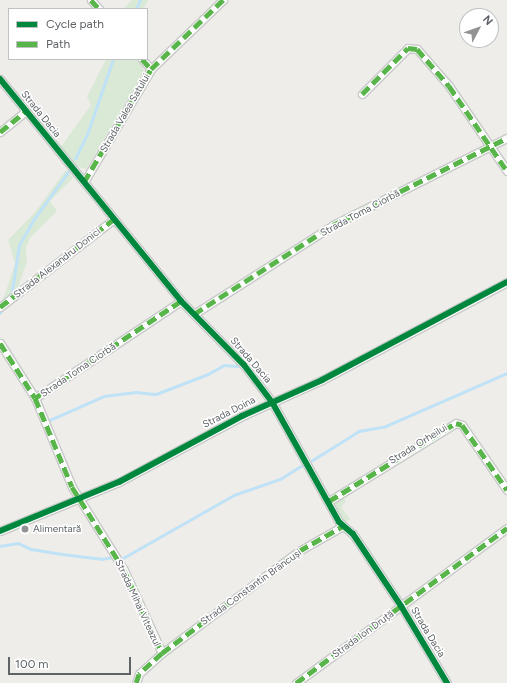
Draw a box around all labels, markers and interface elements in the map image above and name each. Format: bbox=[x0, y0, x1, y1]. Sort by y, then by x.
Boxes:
legend bbox=[8, 8, 148, 60]
north arrow bbox=[459, 8, 499, 48]
text: N bbox=[480, 13, 495, 28]
text: Cycle path bbox=[46, 17, 104, 31]
text: Path bbox=[46, 37, 70, 51]
street label: Strada Valea Satului bbox=[97, 71, 153, 155]
street label: Strada Dacia bbox=[19, 88, 63, 140]
street label: Strada Toma Ciorbă bbox=[318, 187, 402, 239]
street label: Strada Alexandru Donici bbox=[11, 225, 103, 301]
street label: Strada Dacia bbox=[228, 335, 274, 385]
street label: Strada Toma Ciorbă bbox=[38, 340, 118, 400]
street label: Strada Doina bbox=[201, 394, 257, 430]
street label: Strada Orheilui bbox=[387, 421, 449, 467]
place label: Alimentară bbox=[33, 523, 81, 535]
marker: Alimentară bbox=[20, 524, 30, 534]
street label: Strada Constantin Brâncuși bbox=[198, 546, 304, 628]
street label: Strada Mihai Viteazul bbox=[113, 558, 163, 648]
street label: Strada Dacia bbox=[408, 605, 448, 659]
street label: Strada Ion Druță bbox=[330, 608, 396, 660]
scale bar bbox=[10, 649, 133, 675]
text: 100 m bbox=[15, 657, 49, 671]

